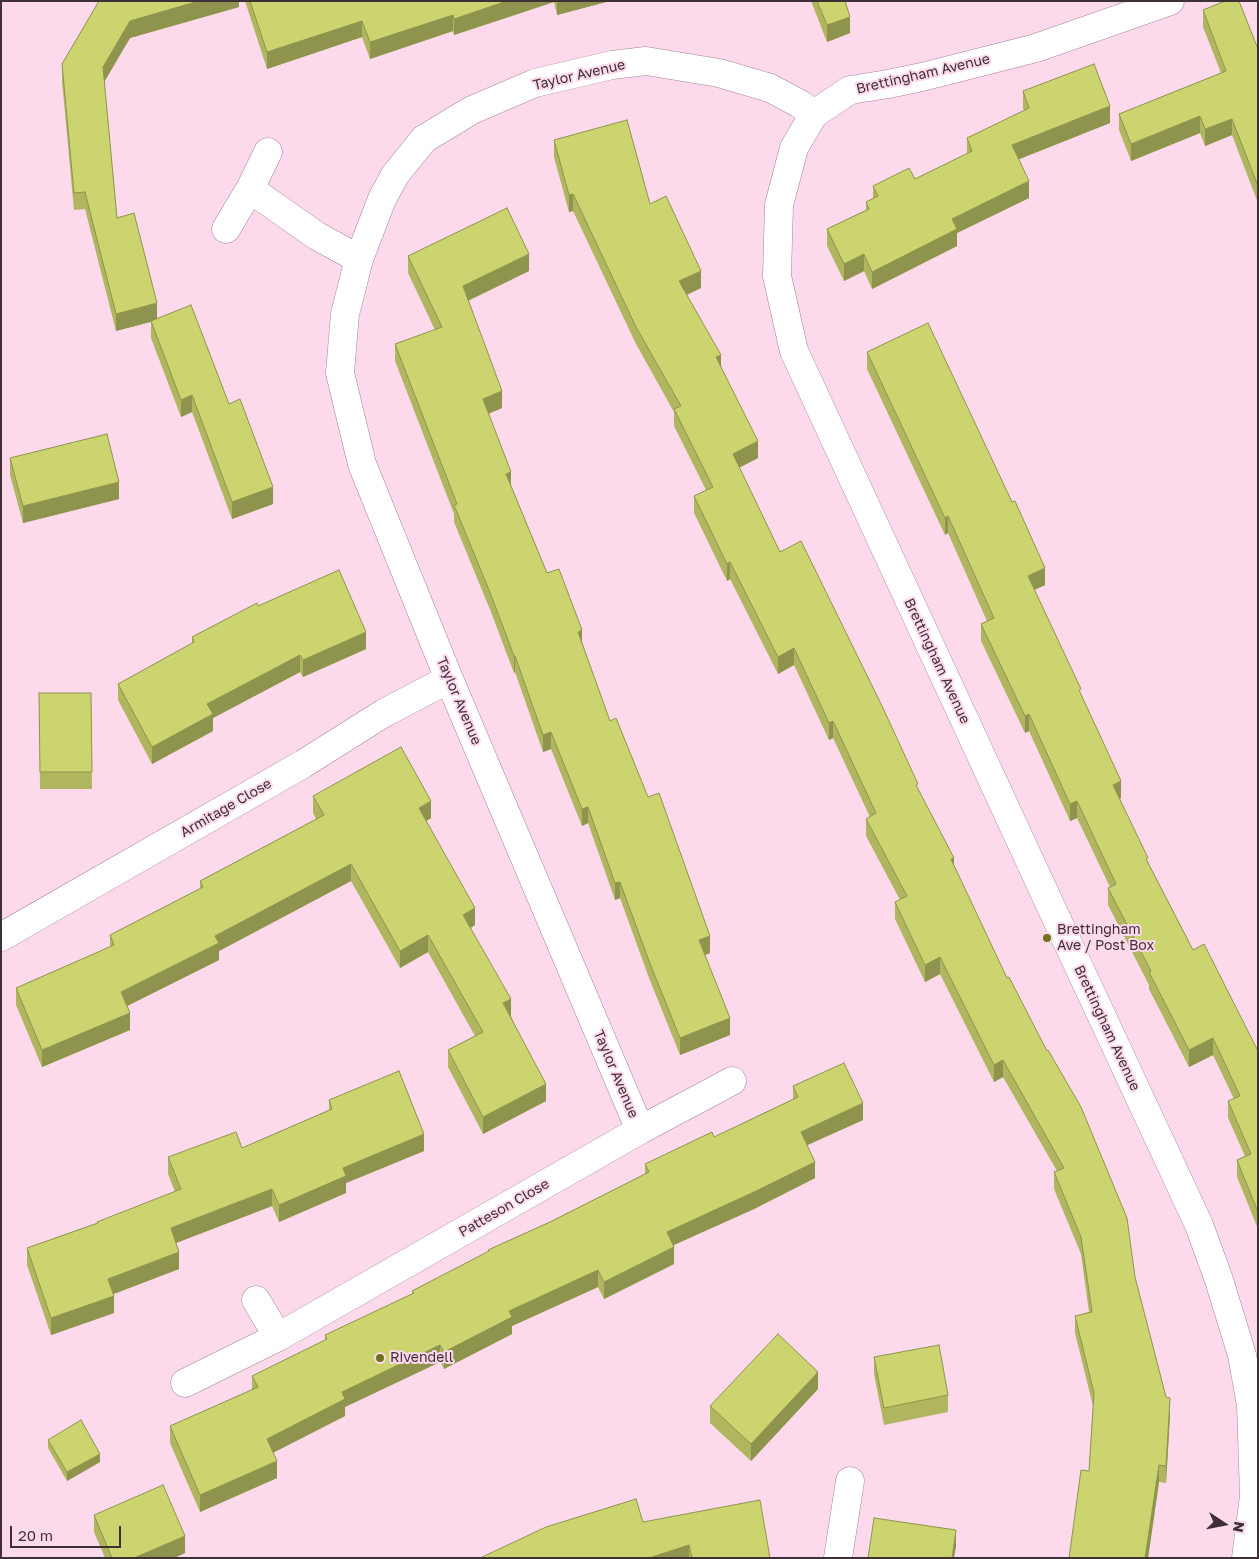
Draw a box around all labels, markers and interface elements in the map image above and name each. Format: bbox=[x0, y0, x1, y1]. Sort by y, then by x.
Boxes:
street label: Brettingham Avenue bbox=[855, 50, 991, 98]
street label: Taylor Avenue bbox=[531, 56, 627, 94]
street label: Brettingham Avenue bbox=[901, 596, 973, 726]
street label: Taylor Avenue bbox=[433, 654, 485, 748]
street label: Armitage Close bbox=[177, 775, 275, 841]
place label: Brettingham Ave / Post Box bbox=[1057, 922, 1154, 954]
marker: Brettingham Ave / Post Box bbox=[1041, 932, 1053, 944]
street label: Brettingham Avenue bbox=[1071, 963, 1143, 1093]
street label: Taylor Avenue bbox=[590, 1027, 642, 1121]
street label: Patteson Close bbox=[456, 1175, 552, 1241]
place label: Rivendell bbox=[390, 1350, 453, 1366]
marker: Rivendell bbox=[374, 1352, 386, 1364]
north arrow bbox=[1199, 1499, 1249, 1549]
scale bar bbox=[12, 1516, 124, 1548]
text: N bbox=[1230, 1520, 1249, 1534]
text: 20 m bbox=[18, 1526, 53, 1544]

